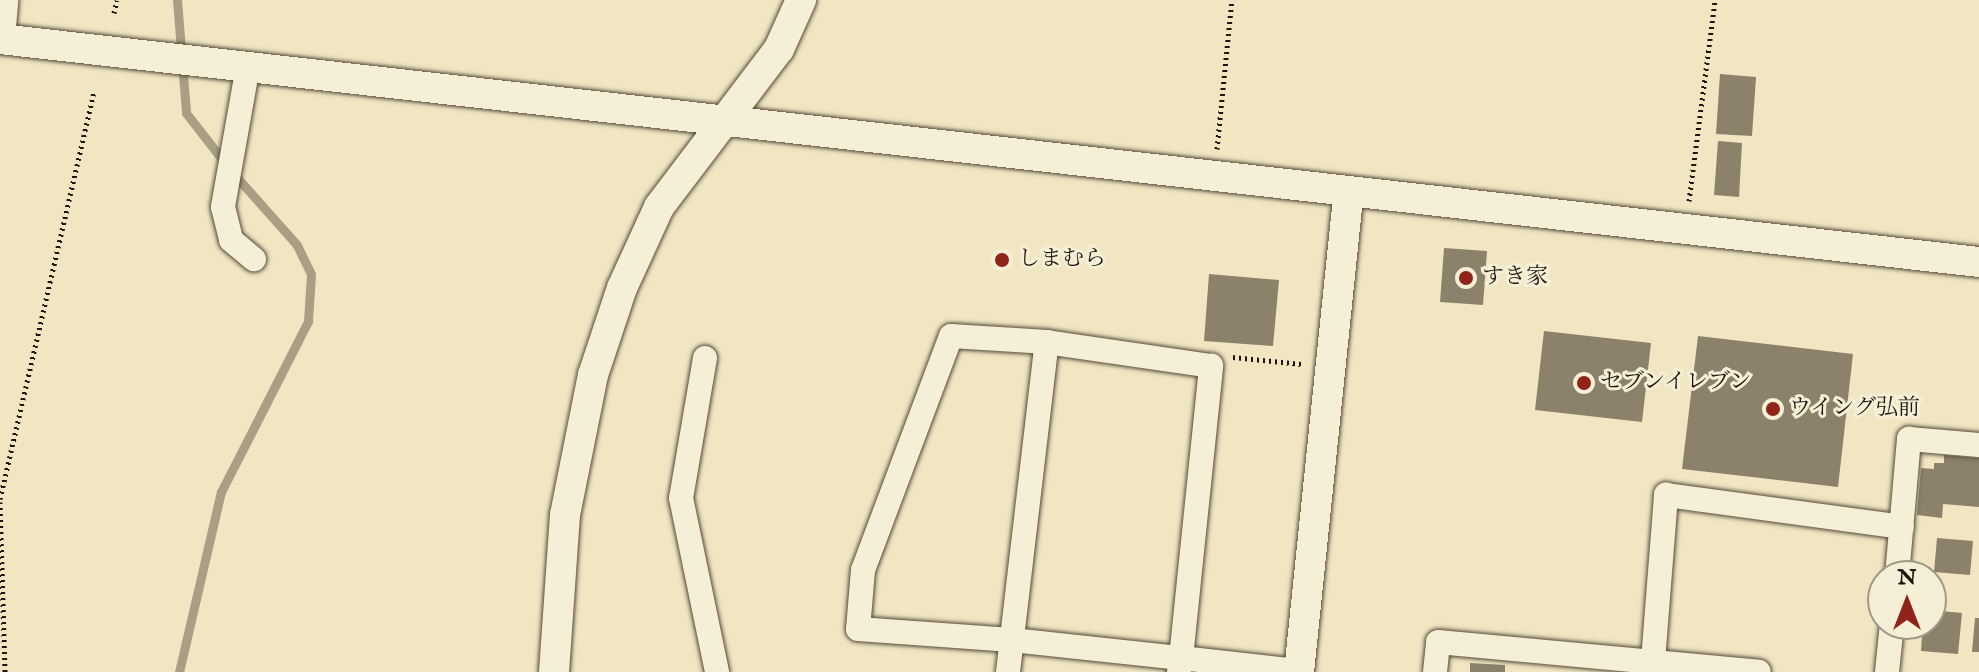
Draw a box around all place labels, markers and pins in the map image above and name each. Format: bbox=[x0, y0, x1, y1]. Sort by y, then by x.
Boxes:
place label: しまむら bbox=[1018, 247, 1106, 273]
marker: しまむら bbox=[993, 251, 1011, 269]
place label: すき家 bbox=[1482, 265, 1548, 291]
marker: すき家 bbox=[1457, 269, 1475, 287]
place label: セブンイレブン bbox=[1600, 370, 1754, 396]
marker: セブンイレブン bbox=[1575, 374, 1593, 392]
place label: ウイング弘前 bbox=[1789, 396, 1921, 422]
marker: ウイング弘前 bbox=[1764, 400, 1782, 418]

